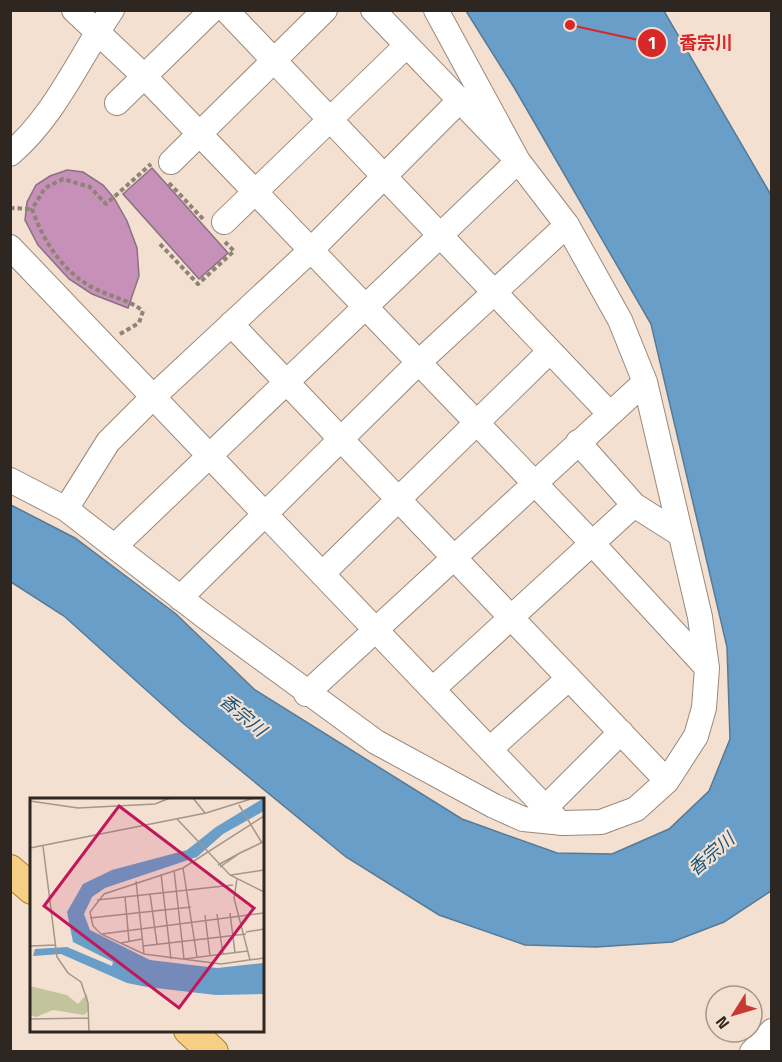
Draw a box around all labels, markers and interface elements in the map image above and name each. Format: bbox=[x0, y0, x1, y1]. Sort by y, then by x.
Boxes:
callout: 香宗川 bbox=[637, 25, 745, 61]
text: 1 bbox=[647, 29, 657, 56]
text: 香宗川 bbox=[679, 29, 733, 56]
water label: 香宗川 bbox=[214, 687, 274, 744]
inset map bbox=[30, 798, 264, 1032]
water label: 香宗川 bbox=[682, 825, 742, 882]
north arrow bbox=[704, 984, 764, 1044]
text: N bbox=[709, 1011, 735, 1035]

